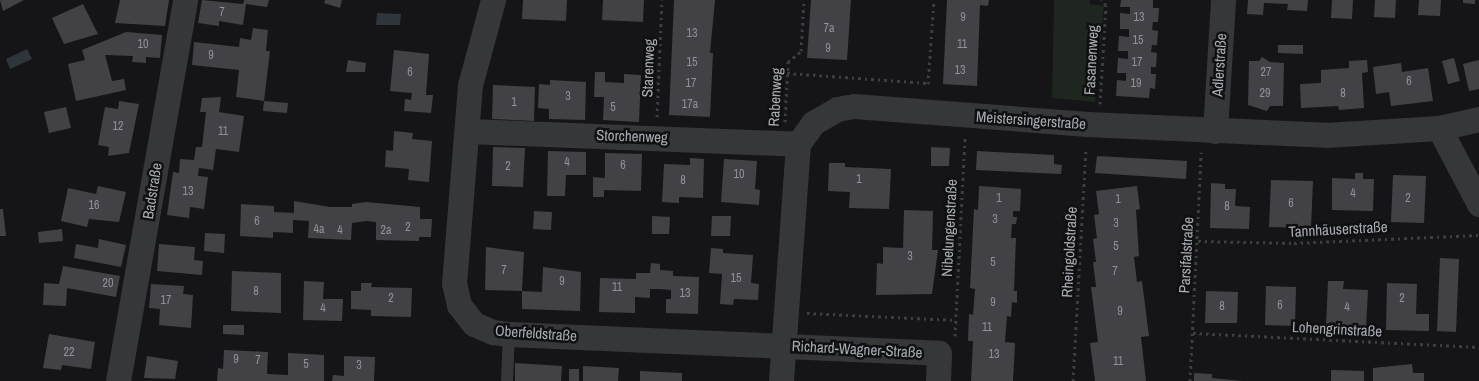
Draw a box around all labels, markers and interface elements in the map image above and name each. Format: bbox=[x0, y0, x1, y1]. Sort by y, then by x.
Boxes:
house number: 7 bbox=[219, 6, 225, 20]
house number: 9 bbox=[960, 11, 966, 25]
house number: 13 bbox=[1134, 11, 1144, 25]
house number: 7a bbox=[824, 22, 834, 36]
street label: Fasanenweg bbox=[1080, 25, 1102, 95]
house number: 13 bbox=[687, 27, 697, 41]
street label: Adlerstraße bbox=[1208, 33, 1230, 97]
house number: 15 bbox=[1133, 34, 1143, 48]
house number: 10 bbox=[138, 38, 148, 52]
street label: Starenweg bbox=[638, 38, 658, 98]
house number: 11 bbox=[957, 38, 967, 52]
house number: 9 bbox=[825, 42, 831, 56]
house number: 9 bbox=[208, 49, 214, 63]
house number: 15 bbox=[687, 56, 697, 70]
house number: 17 bbox=[1132, 56, 1142, 70]
house number: 13 bbox=[955, 64, 965, 78]
house number: 6 bbox=[407, 66, 413, 80]
house number: 27 bbox=[1261, 66, 1271, 80]
street label: Rabenweg bbox=[764, 67, 786, 127]
house number: 6 bbox=[1406, 75, 1412, 89]
house number: 17 bbox=[686, 77, 696, 91]
house number: 19 bbox=[1131, 77, 1141, 91]
house number: 29 bbox=[1260, 87, 1270, 101]
house number: 8 bbox=[1340, 87, 1346, 101]
house number: 3 bbox=[565, 90, 571, 104]
house number: 1 bbox=[511, 96, 517, 110]
house number: 17a bbox=[682, 98, 698, 112]
house number: 5 bbox=[610, 101, 616, 115]
street label: Meistersingerstraße bbox=[975, 107, 1087, 133]
house number: 12 bbox=[113, 120, 123, 134]
house number: 11 bbox=[218, 125, 228, 139]
street label: Storchenweg bbox=[596, 126, 668, 146]
house number: 4 bbox=[564, 156, 570, 170]
house number: 6 bbox=[620, 159, 626, 173]
house number: 2 bbox=[505, 160, 511, 174]
street label: Badstraße bbox=[139, 162, 165, 220]
house number: 10 bbox=[734, 168, 744, 182]
house number: 1 bbox=[856, 173, 862, 187]
house number: 8 bbox=[680, 174, 686, 188]
street label: Nibelungenstraße bbox=[937, 179, 961, 277]
house number: 13 bbox=[183, 185, 193, 199]
house number: 4 bbox=[1350, 187, 1356, 201]
house number: 1 bbox=[996, 192, 1002, 206]
house number: 2 bbox=[1405, 192, 1411, 206]
house number: 1 bbox=[1115, 193, 1121, 207]
house number: 6 bbox=[1288, 197, 1294, 211]
house number: 16 bbox=[89, 199, 99, 213]
house number: 8 bbox=[1224, 200, 1230, 214]
street label: Rheingoldstraße bbox=[1058, 206, 1080, 298]
house number: 3 bbox=[992, 213, 998, 227]
house number: 6 bbox=[254, 215, 260, 229]
street label: Parsifalstraße bbox=[1175, 216, 1197, 294]
house number: 3 bbox=[1113, 217, 1119, 231]
street label: Tannhäuserstraße bbox=[1288, 217, 1388, 241]
house number: 2 bbox=[405, 221, 411, 235]
house number: 4a bbox=[314, 223, 324, 237]
house number: 4 bbox=[337, 224, 343, 238]
house number: 2a bbox=[381, 224, 391, 238]
house number: 5 bbox=[1113, 240, 1119, 254]
house number: 3 bbox=[907, 250, 913, 264]
house number: 5 bbox=[990, 256, 996, 270]
house number: 7 bbox=[501, 264, 507, 278]
house number: 7 bbox=[1112, 265, 1118, 279]
house number: 15 bbox=[731, 272, 741, 286]
house number: 9 bbox=[559, 275, 565, 289]
house number: 20 bbox=[103, 277, 113, 291]
house number: 11 bbox=[612, 281, 622, 295]
house number: 8 bbox=[253, 285, 259, 299]
house number: 13 bbox=[680, 287, 690, 301]
house number: 2 bbox=[388, 292, 394, 306]
house number: 2 bbox=[1399, 292, 1405, 306]
house number: 17 bbox=[161, 294, 171, 308]
house number: 9 bbox=[990, 296, 996, 310]
house number: 6 bbox=[1277, 299, 1283, 313]
house number: 8 bbox=[1219, 300, 1225, 314]
house number: 4 bbox=[1344, 301, 1350, 315]
house number: 4 bbox=[320, 302, 326, 316]
house number: 9 bbox=[1117, 305, 1123, 319]
street label: Lohengrinstraße bbox=[1291, 318, 1383, 340]
street label: Oberfeldstraße bbox=[494, 321, 578, 345]
house number: 11 bbox=[982, 321, 992, 335]
street label: Richard-Wagner-Straße bbox=[791, 337, 923, 361]
house number: 22 bbox=[64, 346, 74, 360]
house number: 13 bbox=[989, 348, 999, 362]
house number: 9 bbox=[233, 353, 239, 367]
house number: 7 bbox=[255, 354, 261, 368]
house number: 11 bbox=[1113, 355, 1123, 369]
house number: 5 bbox=[303, 358, 309, 372]
house number: 3 bbox=[356, 359, 362, 373]

